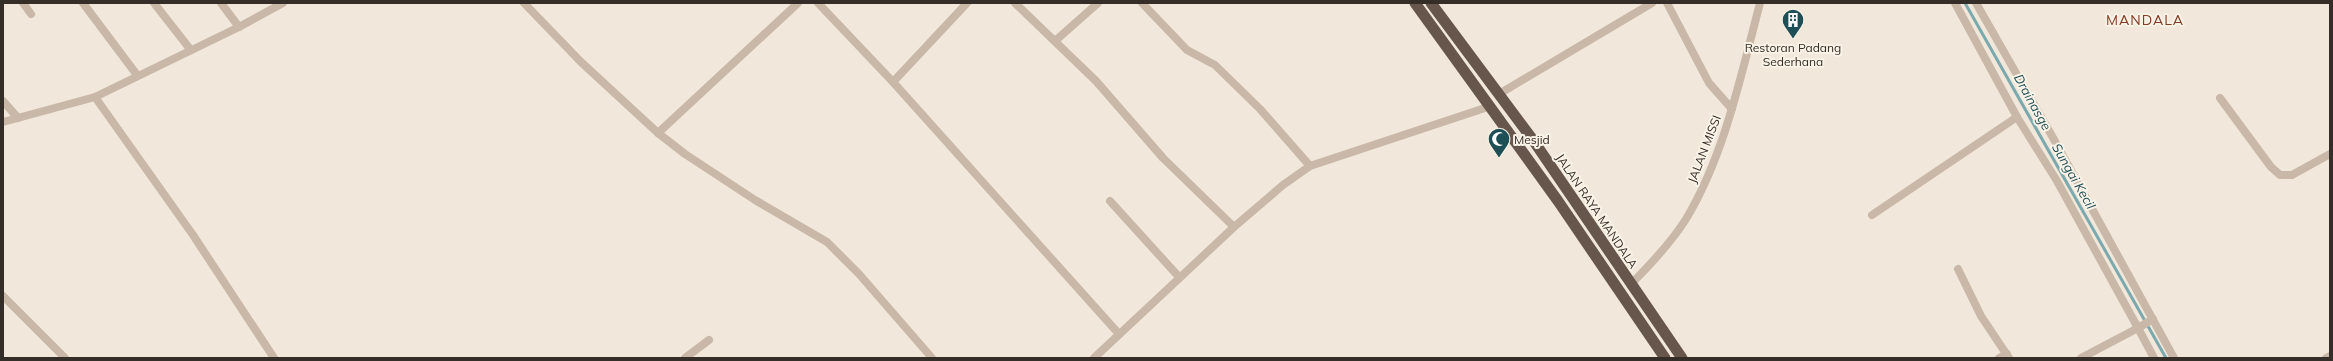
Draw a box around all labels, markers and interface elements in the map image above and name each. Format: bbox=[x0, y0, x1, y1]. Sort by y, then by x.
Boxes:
building icon: Restoran Padang Sederhana bbox=[1780, 7, 1806, 40]
district label: MANDALA bbox=[2106, 11, 2184, 29]
place label: Restoran Padang Sederhana bbox=[1745, 40, 1841, 69]
water label: Drainasge bbox=[2011, 71, 2055, 133]
street label: JALAN MISSI bbox=[1684, 113, 1724, 185]
mosque icon: Mesjid bbox=[1486, 126, 1512, 159]
place label: Mesjid bbox=[1514, 132, 1550, 147]
water label: Sungai Kecil bbox=[2049, 140, 2100, 212]
street label: JALAN RAYA MANDALA bbox=[1553, 151, 1641, 271]

